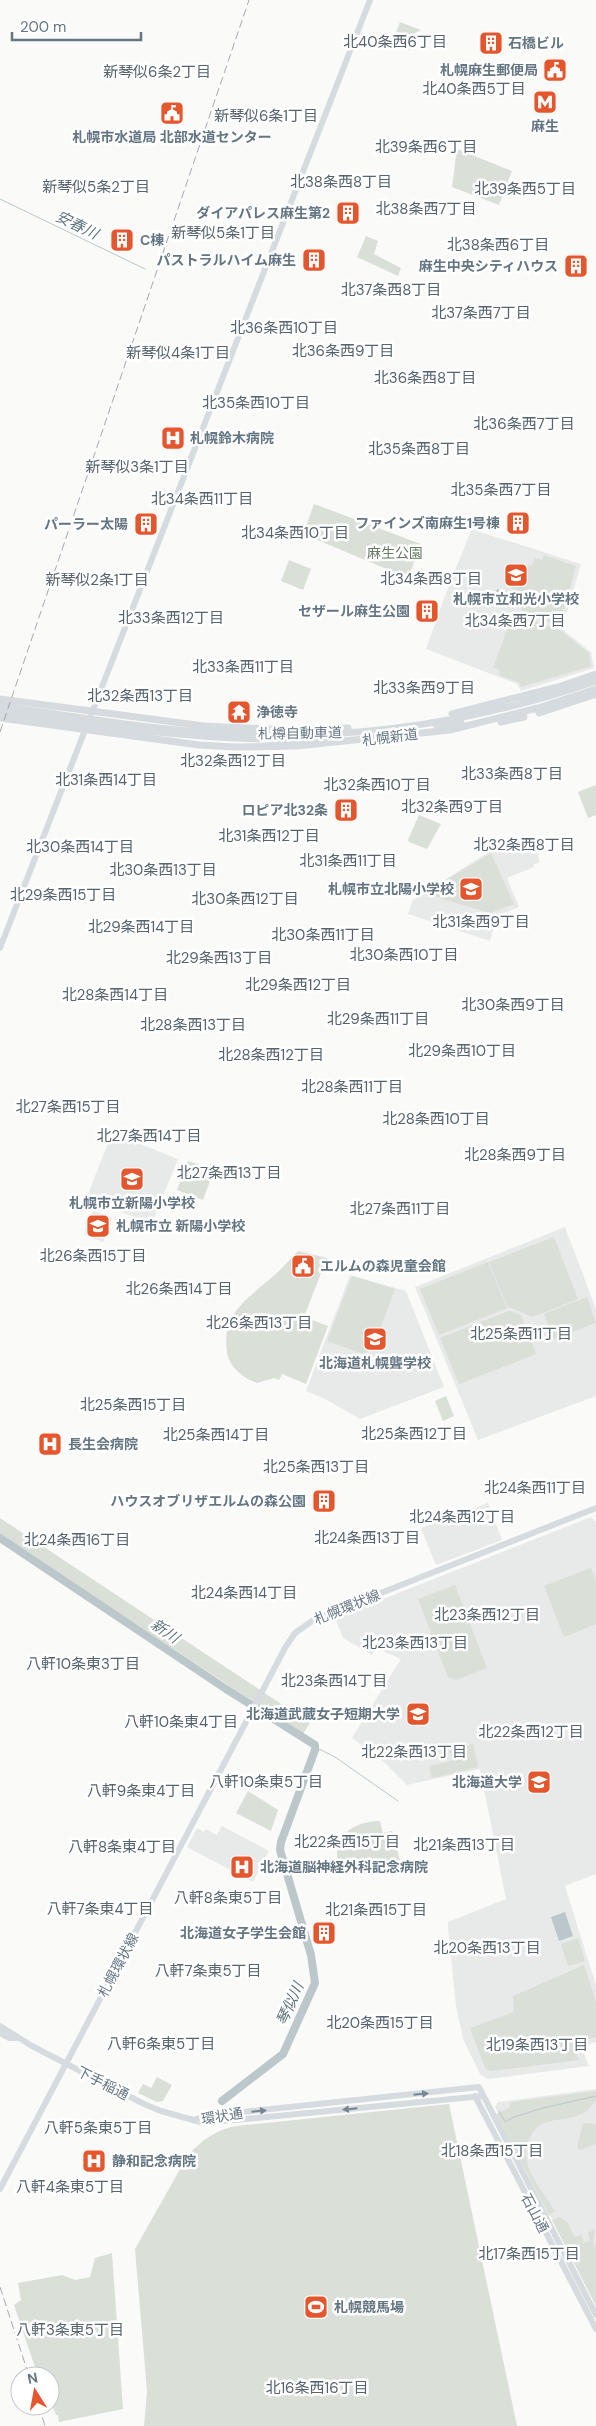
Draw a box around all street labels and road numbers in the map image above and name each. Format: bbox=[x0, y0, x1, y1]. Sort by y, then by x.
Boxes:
street label: 札樽自動車道 bbox=[258, 723, 342, 743]
street label: 札幌新道 bbox=[361, 725, 419, 749]
street label: 札幌環状線 bbox=[311, 1586, 383, 1628]
street label: 札幌環状線 bbox=[94, 1930, 142, 2000]
street label: 下手稲通 bbox=[74, 2062, 132, 2104]
street label: 環状通 bbox=[200, 2104, 244, 2128]
street label: 石山通 bbox=[517, 2190, 553, 2236]

